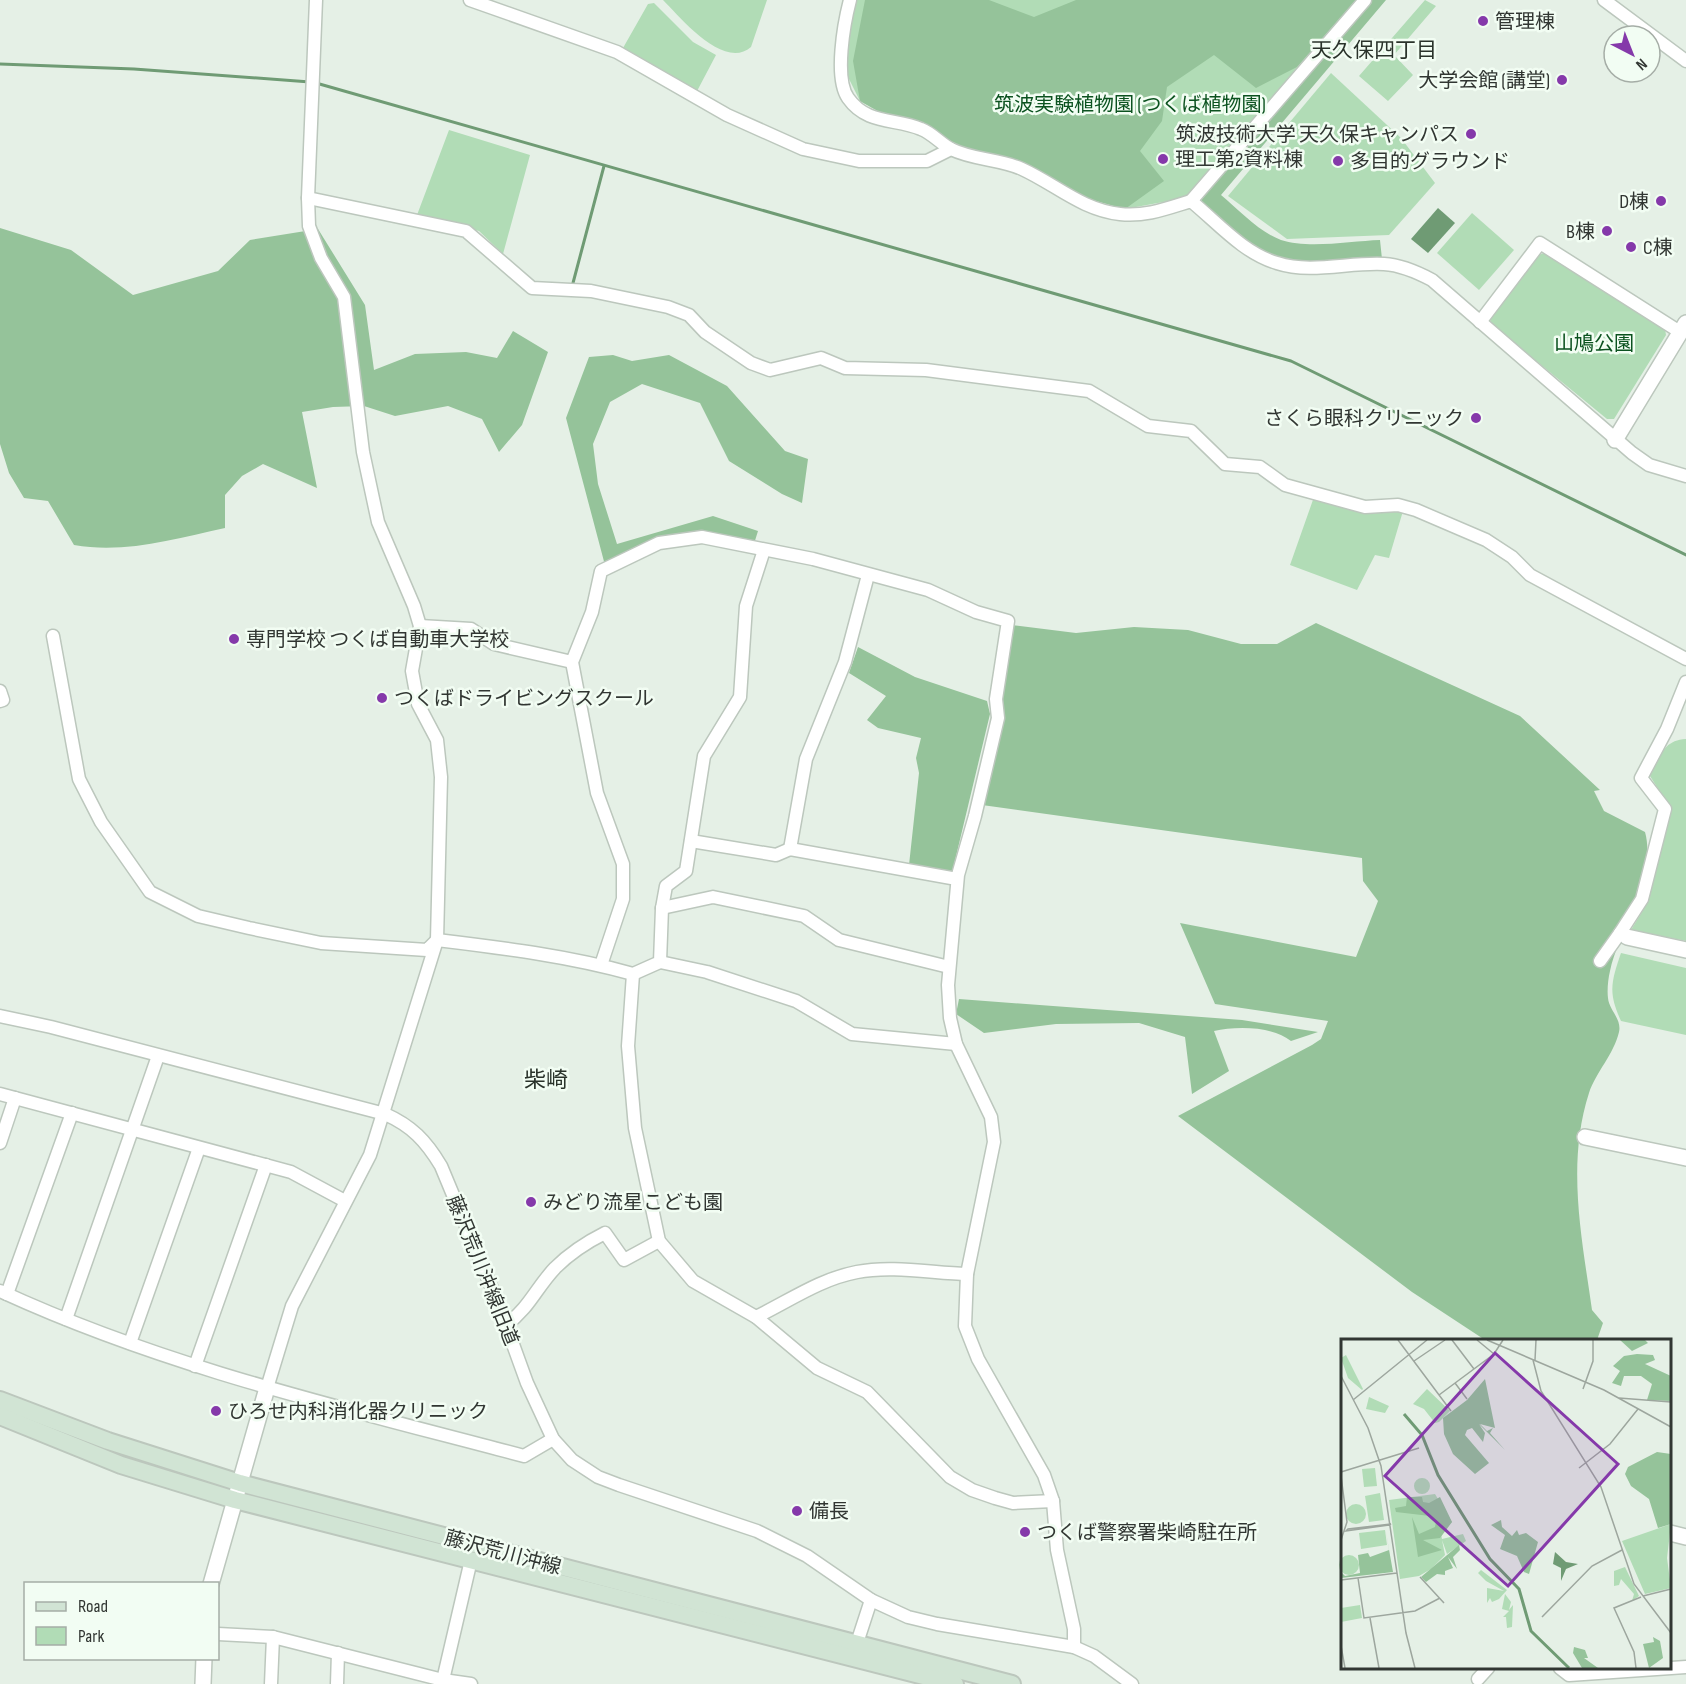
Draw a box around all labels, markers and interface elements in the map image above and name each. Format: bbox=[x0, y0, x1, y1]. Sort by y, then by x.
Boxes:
place label: 管理棟 bbox=[1495, 10, 1555, 34]
marker: 管理棟 bbox=[1476, 14, 1490, 28]
north arrow bbox=[1602, 24, 1662, 84]
district label: 天久保四丁目 bbox=[1311, 38, 1437, 63]
text: N bbox=[1632, 54, 1651, 74]
place label: 大学会館 (講堂) bbox=[1418, 69, 1550, 93]
marker: 大学会館 (講堂) bbox=[1555, 73, 1569, 87]
park label: 筑波実験植物園 (つくば植物園) bbox=[994, 93, 1266, 117]
place label: 筑波技術大学 天久保キャンパス bbox=[1176, 123, 1459, 147]
marker: 筑波技術大学 天久保キャンパス bbox=[1464, 127, 1478, 141]
place label: 理工第2資料棟 bbox=[1175, 148, 1303, 172]
place label: 多目的グラウンド bbox=[1350, 150, 1510, 174]
marker: 理工第2資料棟 bbox=[1156, 152, 1170, 166]
marker: 多目的グラウンド bbox=[1331, 154, 1345, 168]
place label: D棟 bbox=[1619, 190, 1649, 214]
marker: D棟 bbox=[1654, 194, 1668, 208]
place label: B棟 bbox=[1566, 220, 1595, 244]
marker: B棟 bbox=[1600, 224, 1614, 238]
place label: C棟 bbox=[1643, 236, 1673, 260]
marker: C棟 bbox=[1624, 240, 1638, 254]
park label: 山鳩公園 bbox=[1554, 332, 1634, 356]
place label: さくら眼科クリニック bbox=[1264, 407, 1464, 431]
marker: さくら眼科クリニック bbox=[1469, 411, 1483, 425]
place label: 専門学校 つくば自動車大学校 bbox=[246, 628, 509, 652]
marker: 専門学校 つくば自動車大学校 bbox=[227, 632, 241, 646]
place label: つくばドライビングスクール bbox=[394, 687, 654, 711]
marker: つくばドライビングスクール bbox=[375, 691, 389, 705]
district label: 柴崎 bbox=[524, 1067, 568, 1094]
place label: みどり流星こども園 bbox=[543, 1191, 723, 1215]
street label: 藤沢荒川沖線旧道 bbox=[441, 1192, 523, 1349]
marker: みどり流星こども園 bbox=[524, 1195, 538, 1209]
inset map bbox=[1341, 1339, 1671, 1669]
place label: ひろせ内科消化器クリニック bbox=[228, 1400, 488, 1424]
marker: ひろせ内科消化器クリニック bbox=[209, 1404, 223, 1418]
place label: 備長 bbox=[809, 1500, 849, 1524]
marker: 備長 bbox=[790, 1504, 804, 1518]
place label: つくば警察署柴崎駐在所 bbox=[1037, 1521, 1257, 1545]
marker: つくば警察署柴崎駐在所 bbox=[1018, 1525, 1032, 1539]
street label: 藤沢荒川沖線 bbox=[442, 1526, 564, 1580]
legend bbox=[24, 1582, 219, 1660]
text: Road bbox=[78, 1596, 108, 1617]
text: Park bbox=[78, 1626, 104, 1647]

